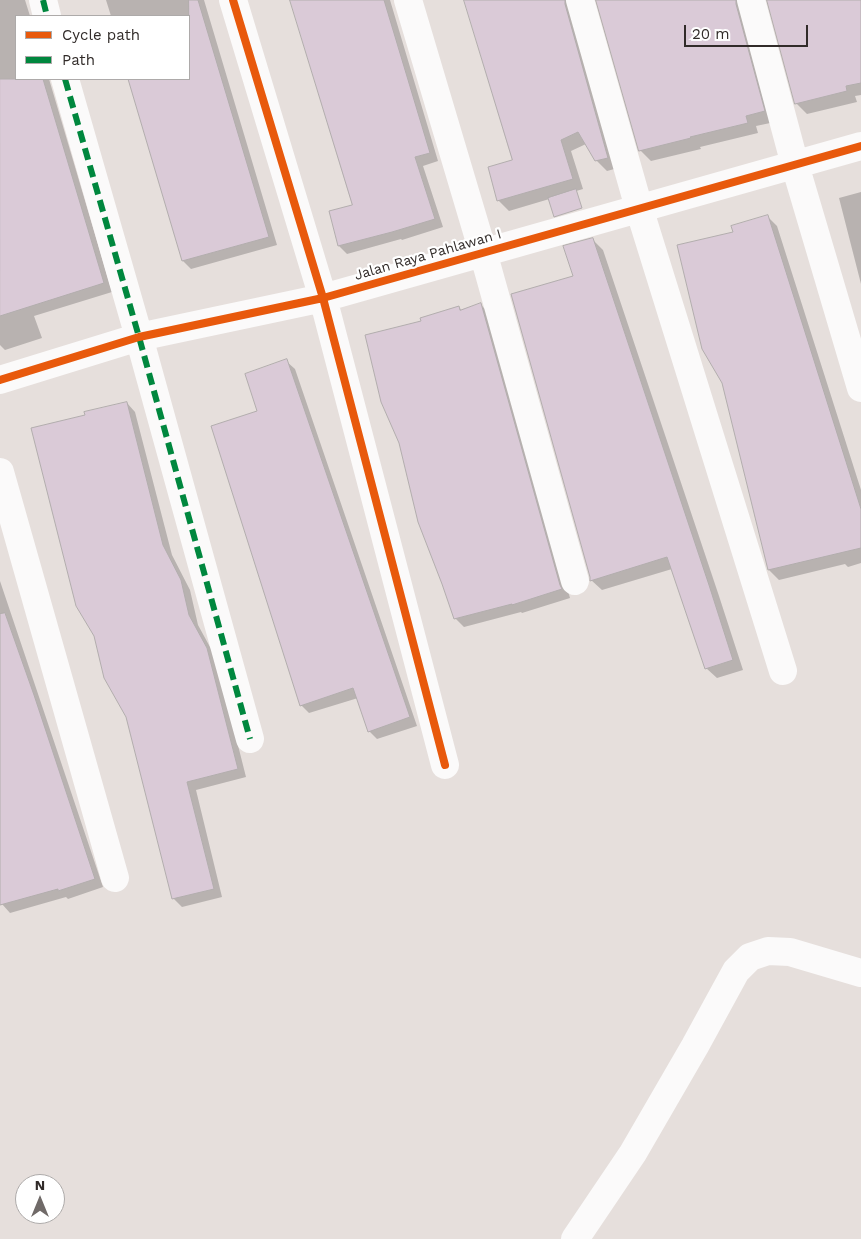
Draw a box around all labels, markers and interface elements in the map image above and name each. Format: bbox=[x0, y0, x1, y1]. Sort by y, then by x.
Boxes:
legend bbox=[15, 15, 190, 80]
scale bar bbox=[686, 15, 810, 47]
text: 20 m bbox=[692, 25, 730, 43]
text: Cycle path bbox=[62, 26, 140, 44]
text: Path bbox=[62, 51, 95, 69]
street label: Jalan Raya Pahlawan I bbox=[353, 226, 503, 284]
north arrow bbox=[15, 1174, 65, 1224]
text: N bbox=[35, 1177, 45, 1193]

